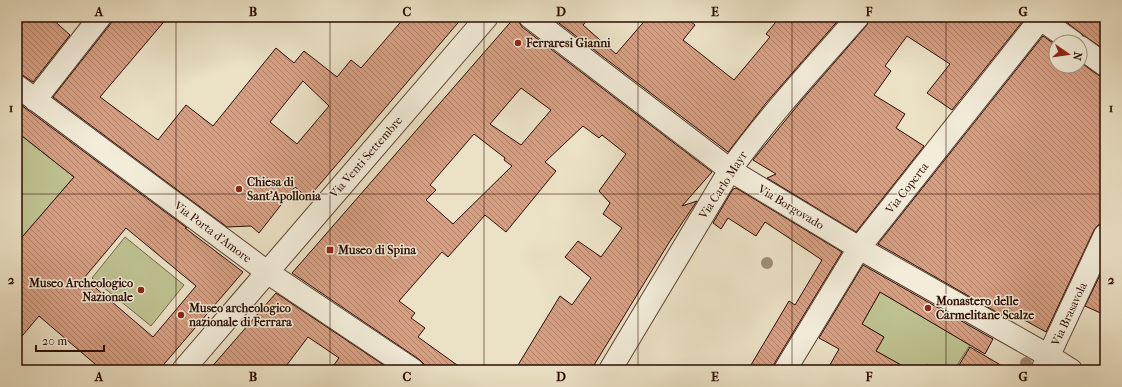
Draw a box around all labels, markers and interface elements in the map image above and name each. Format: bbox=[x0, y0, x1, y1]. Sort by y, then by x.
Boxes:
text: A bbox=[94, 4, 104, 19]
text: B bbox=[249, 4, 258, 19]
text: C bbox=[403, 4, 412, 19]
text: D bbox=[556, 4, 566, 19]
text: E bbox=[711, 4, 719, 19]
text: F bbox=[865, 4, 873, 19]
text: G bbox=[1018, 4, 1028, 19]
north arrow bbox=[1048, 34, 1088, 74]
place label: Ferraresi Gianni bbox=[525, 36, 611, 50]
marker: Ferraresi Gianni bbox=[513, 38, 523, 48]
text: N bbox=[1070, 51, 1085, 62]
text: 1 bbox=[9, 100, 14, 115]
text: 1 bbox=[1109, 100, 1114, 115]
street label: Via Venti Settembre bbox=[326, 113, 405, 201]
street label: Via Carlo Mayr bbox=[695, 148, 751, 222]
street label: Via Coperta bbox=[882, 159, 932, 217]
place label: Chiesa di Sant'Apollonia bbox=[247, 175, 321, 204]
street label: Via Borgovado bbox=[755, 181, 827, 232]
marker: Chiesa di Sant'Apollonia bbox=[234, 184, 244, 194]
street label: Via Porta d'Amore bbox=[171, 198, 254, 266]
place label: Museo di Spina bbox=[337, 243, 416, 258]
marker: Museo di Spina bbox=[325, 245, 335, 255]
text: 2 bbox=[8, 272, 15, 287]
text: 2 bbox=[1108, 272, 1115, 287]
place label: Museo Archeologico Nazionale bbox=[28, 276, 133, 304]
street label: Via Brasavola bbox=[1048, 280, 1090, 349]
marker: Museo Archeologico Nazionale bbox=[136, 285, 146, 295]
place label: Monastero delle Carmelitane Scalze bbox=[935, 294, 1034, 322]
place label: Museo archeologico nazionale di Ferrara bbox=[188, 301, 292, 329]
marker: Monastero delle Carmelitane Scalze bbox=[923, 303, 933, 313]
marker: Museo archeologico nazionale di Ferrara bbox=[176, 310, 186, 320]
scale bar bbox=[36, 327, 104, 353]
text: 20 m bbox=[42, 334, 67, 348]
text: A bbox=[94, 369, 104, 384]
text: B bbox=[249, 369, 258, 384]
text: C bbox=[403, 369, 412, 384]
text: D bbox=[556, 369, 566, 384]
text: E bbox=[711, 369, 719, 384]
text: F bbox=[865, 369, 873, 384]
text: G bbox=[1018, 369, 1028, 384]

